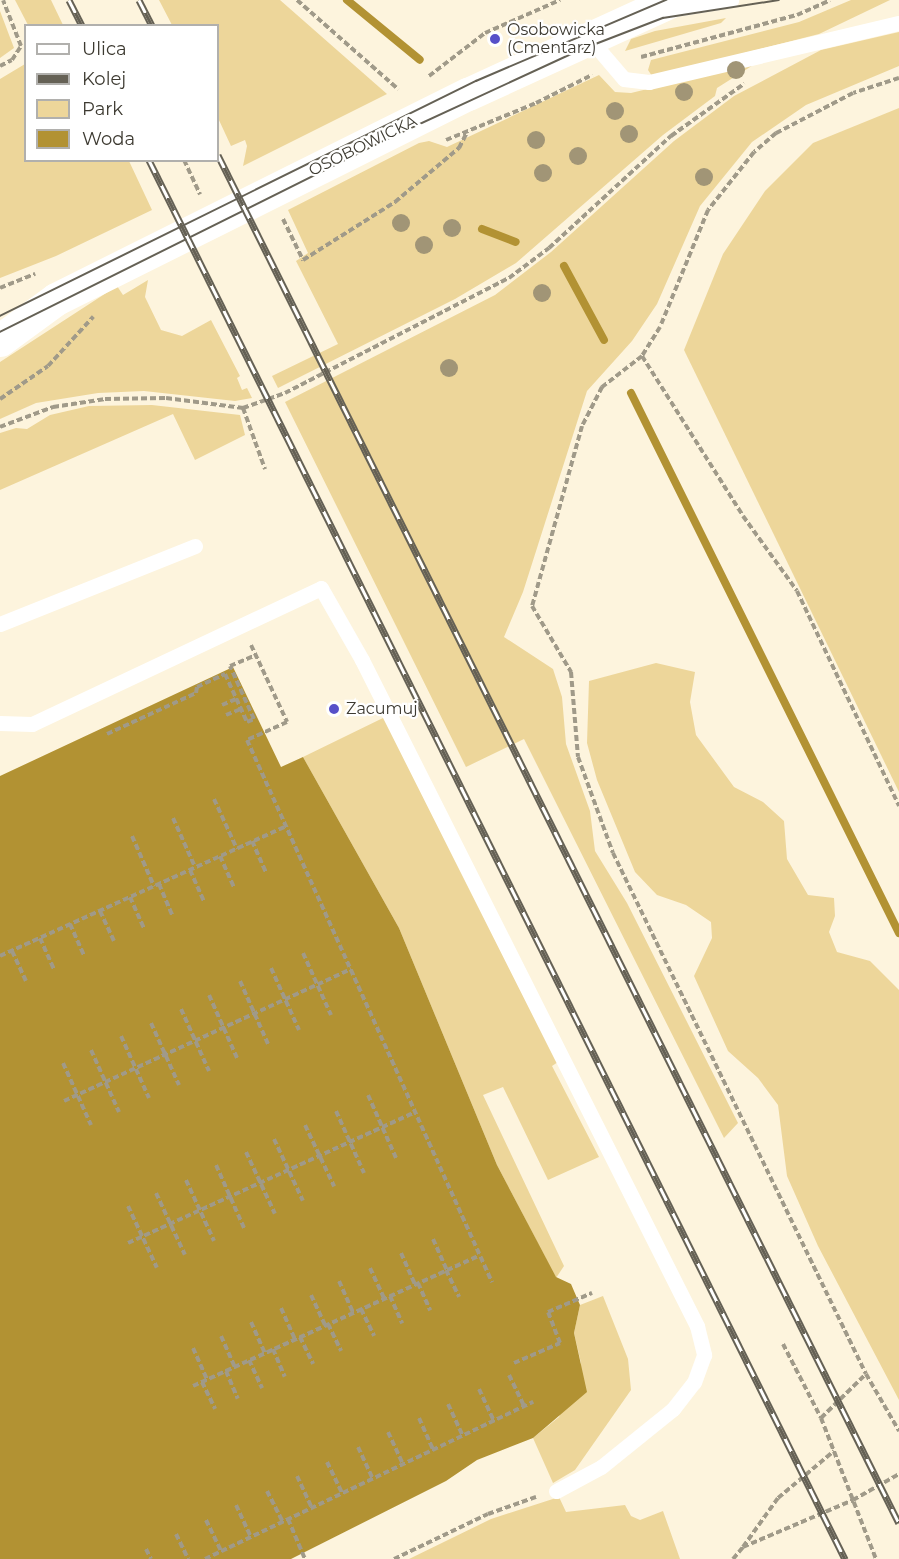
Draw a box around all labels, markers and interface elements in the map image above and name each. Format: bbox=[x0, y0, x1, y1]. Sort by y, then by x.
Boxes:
place label: Osobowicka (Cmentarz) bbox=[507, 20, 605, 58]
legend bbox=[24, 24, 219, 162]
marker: Osobowicka (Cmentarz) bbox=[488, 32, 502, 46]
text: Ulica bbox=[82, 38, 127, 60]
text: Kolej bbox=[82, 68, 126, 90]
text: Park bbox=[82, 98, 123, 120]
street label: OSOBOWICKA bbox=[306, 112, 420, 180]
text: Woda bbox=[82, 128, 135, 150]
place label: Zacumuj bbox=[346, 699, 418, 719]
marker: Zacumuj bbox=[327, 702, 341, 716]

